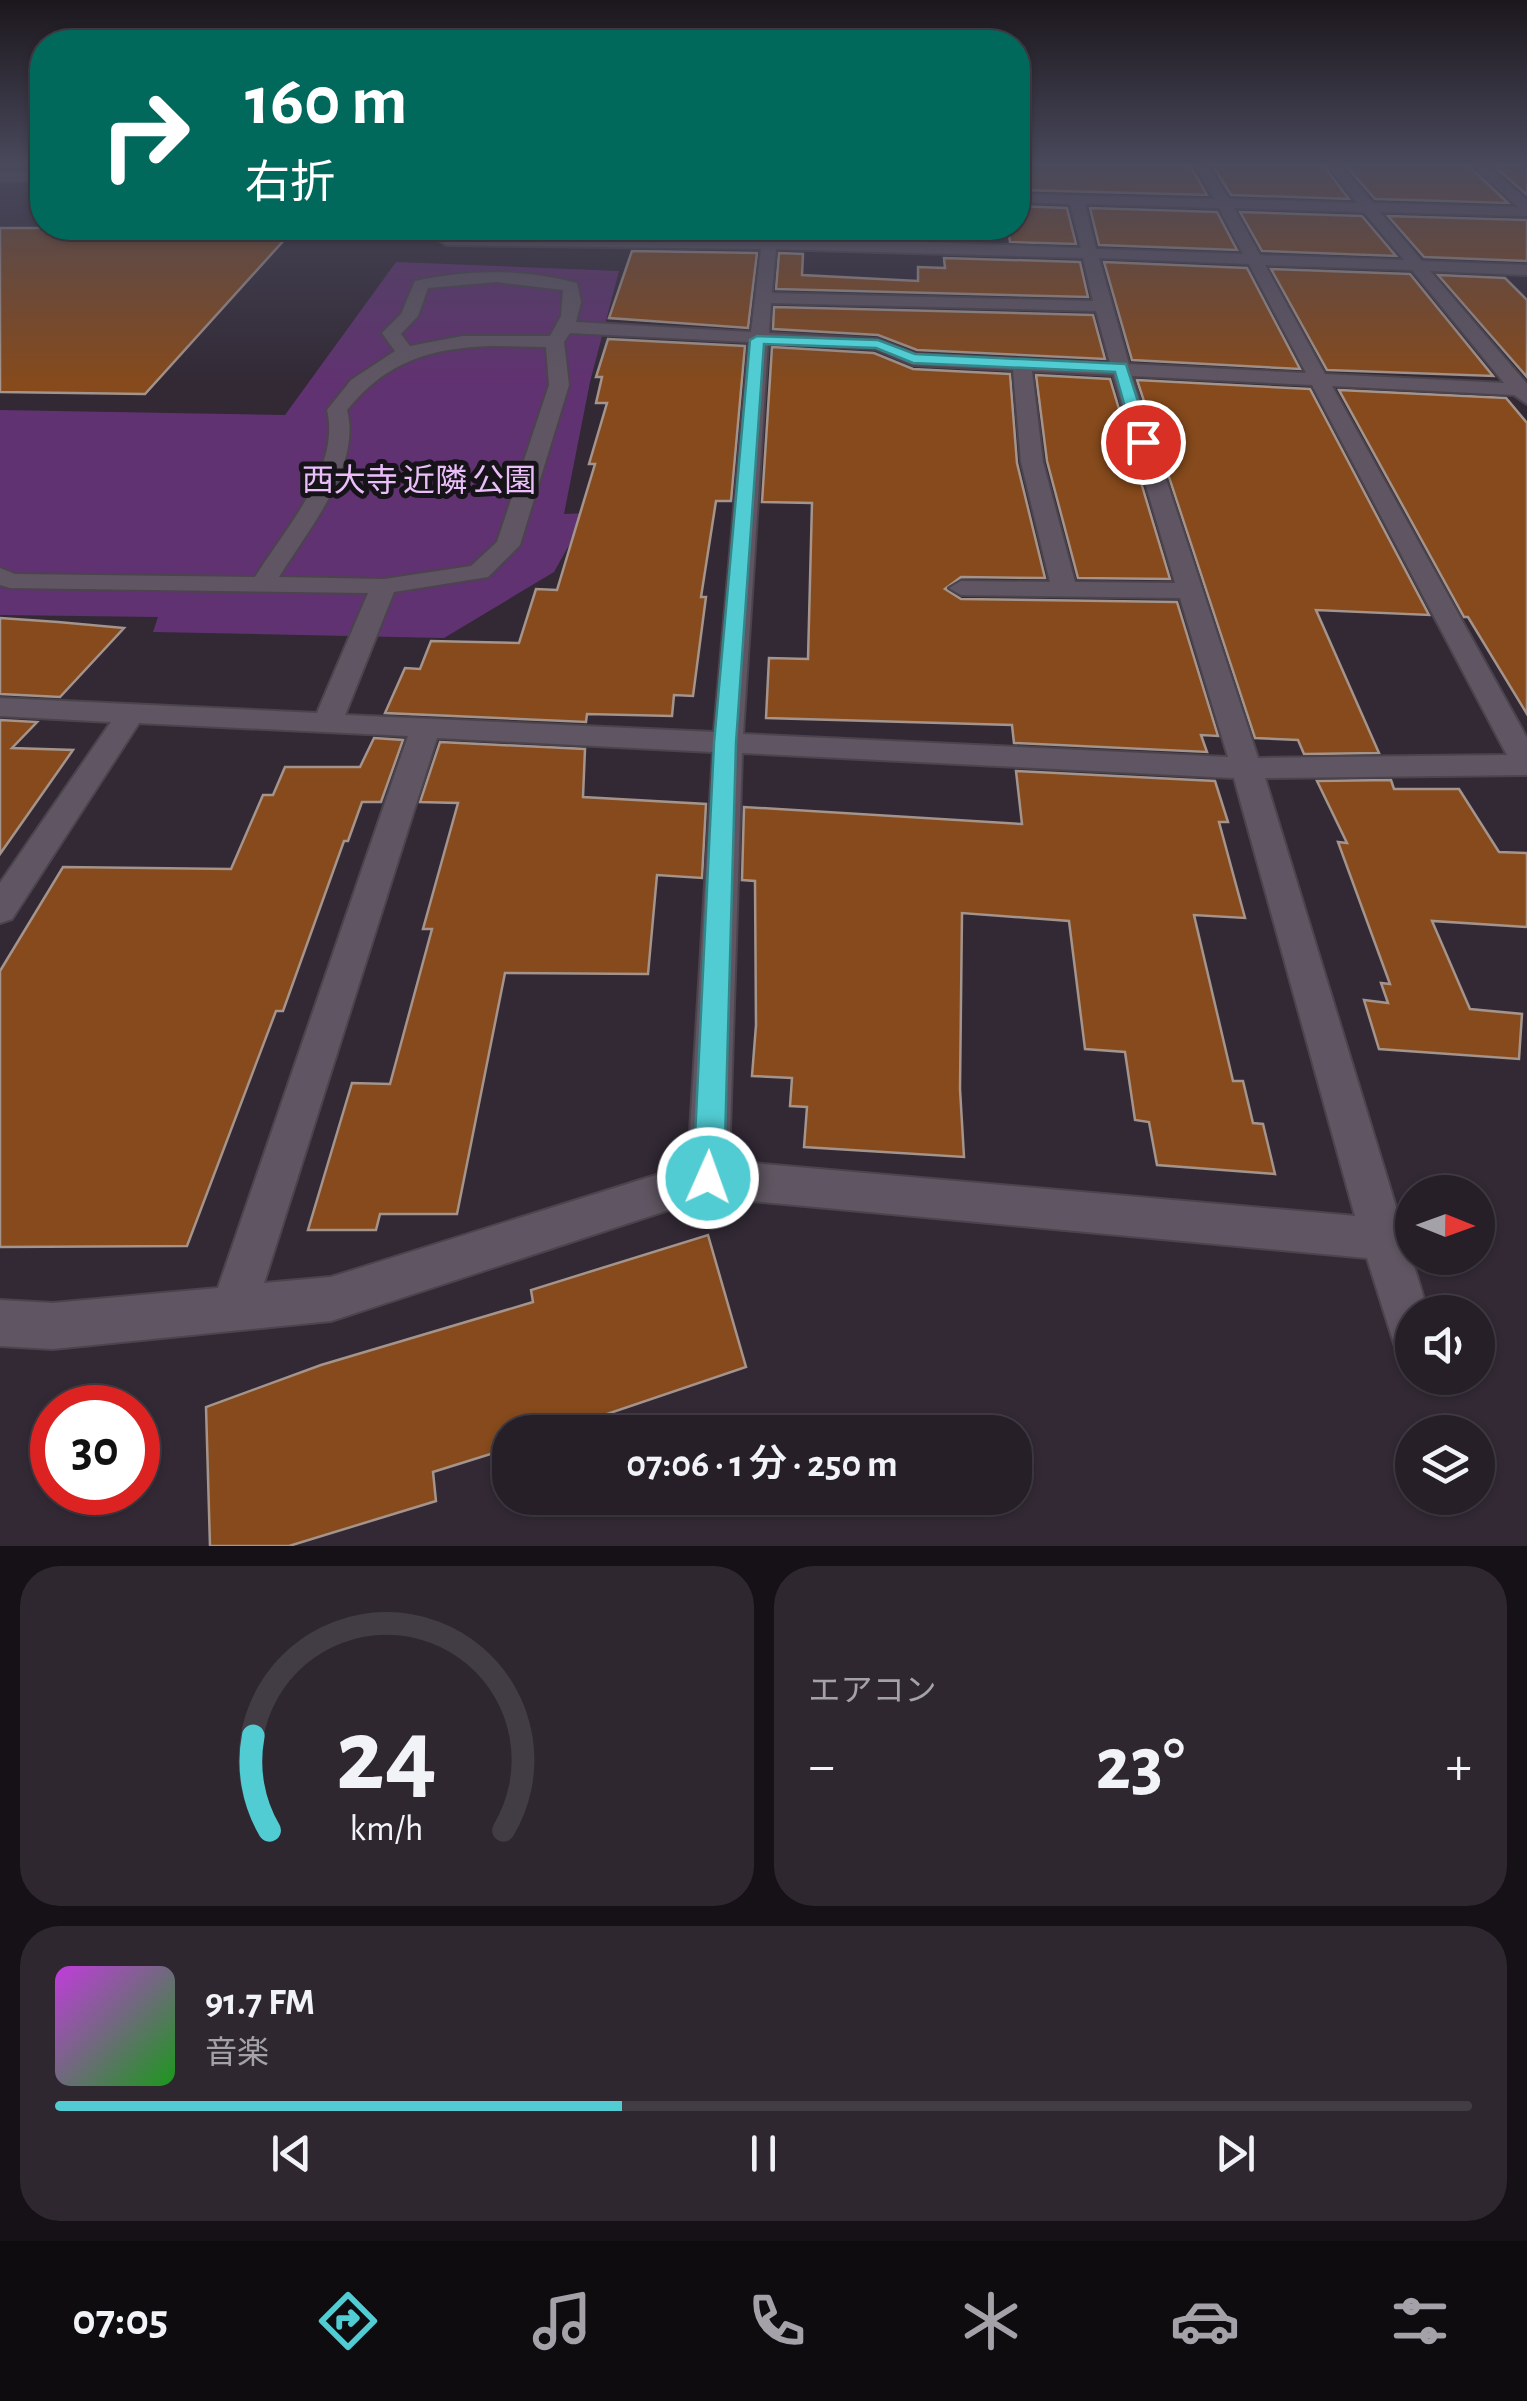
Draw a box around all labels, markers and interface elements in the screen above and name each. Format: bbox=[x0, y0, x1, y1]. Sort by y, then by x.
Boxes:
text: 160 m bbox=[245, 67, 408, 137]
icon: right bbox=[80, 70, 210, 200]
text: 右折 bbox=[245, 161, 335, 206]
pin bbox=[1101, 400, 1186, 485]
icon: arrive bbox=[1116, 415, 1171, 470]
park label: 西大寺 近隣 公園 bbox=[302, 464, 536, 497]
position arrow bbox=[656, 1126, 760, 1230]
north arrow bbox=[1395, 1175, 1495, 1275]
map controls bbox=[1395, 1175, 1495, 1515]
button: sound bbox=[1395, 1295, 1495, 1395]
speed limit sign: 30 bbox=[30, 1385, 160, 1515]
button: layers bbox=[1395, 1415, 1495, 1515]
text: 07:06 · 1 分 · 250 m bbox=[626, 1446, 898, 1484]
text: エアコン bbox=[809, 1675, 937, 1707]
text: 24 bbox=[336, 1705, 437, 1809]
text: 23° bbox=[1095, 1728, 1185, 1803]
text: − bbox=[809, 1739, 835, 1794]
text: + bbox=[1446, 1739, 1472, 1794]
text: km/h bbox=[350, 1811, 424, 1847]
text: 91.7 FM bbox=[205, 1984, 315, 2022]
text: 音楽 bbox=[205, 2037, 269, 2069]
icon: previous bbox=[264, 2126, 319, 2181]
icon: pause bbox=[736, 2126, 791, 2181]
icon: next bbox=[1208, 2126, 1263, 2181]
icon: directions bbox=[313, 2286, 383, 2356]
icon: music bbox=[527, 2286, 597, 2356]
icon: phone bbox=[742, 2286, 812, 2356]
icon: climate bbox=[956, 2286, 1026, 2356]
icon: car bbox=[1170, 2286, 1240, 2356]
icon: filters bbox=[1385, 2286, 1455, 2356]
text: 07:05 bbox=[72, 2298, 168, 2343]

